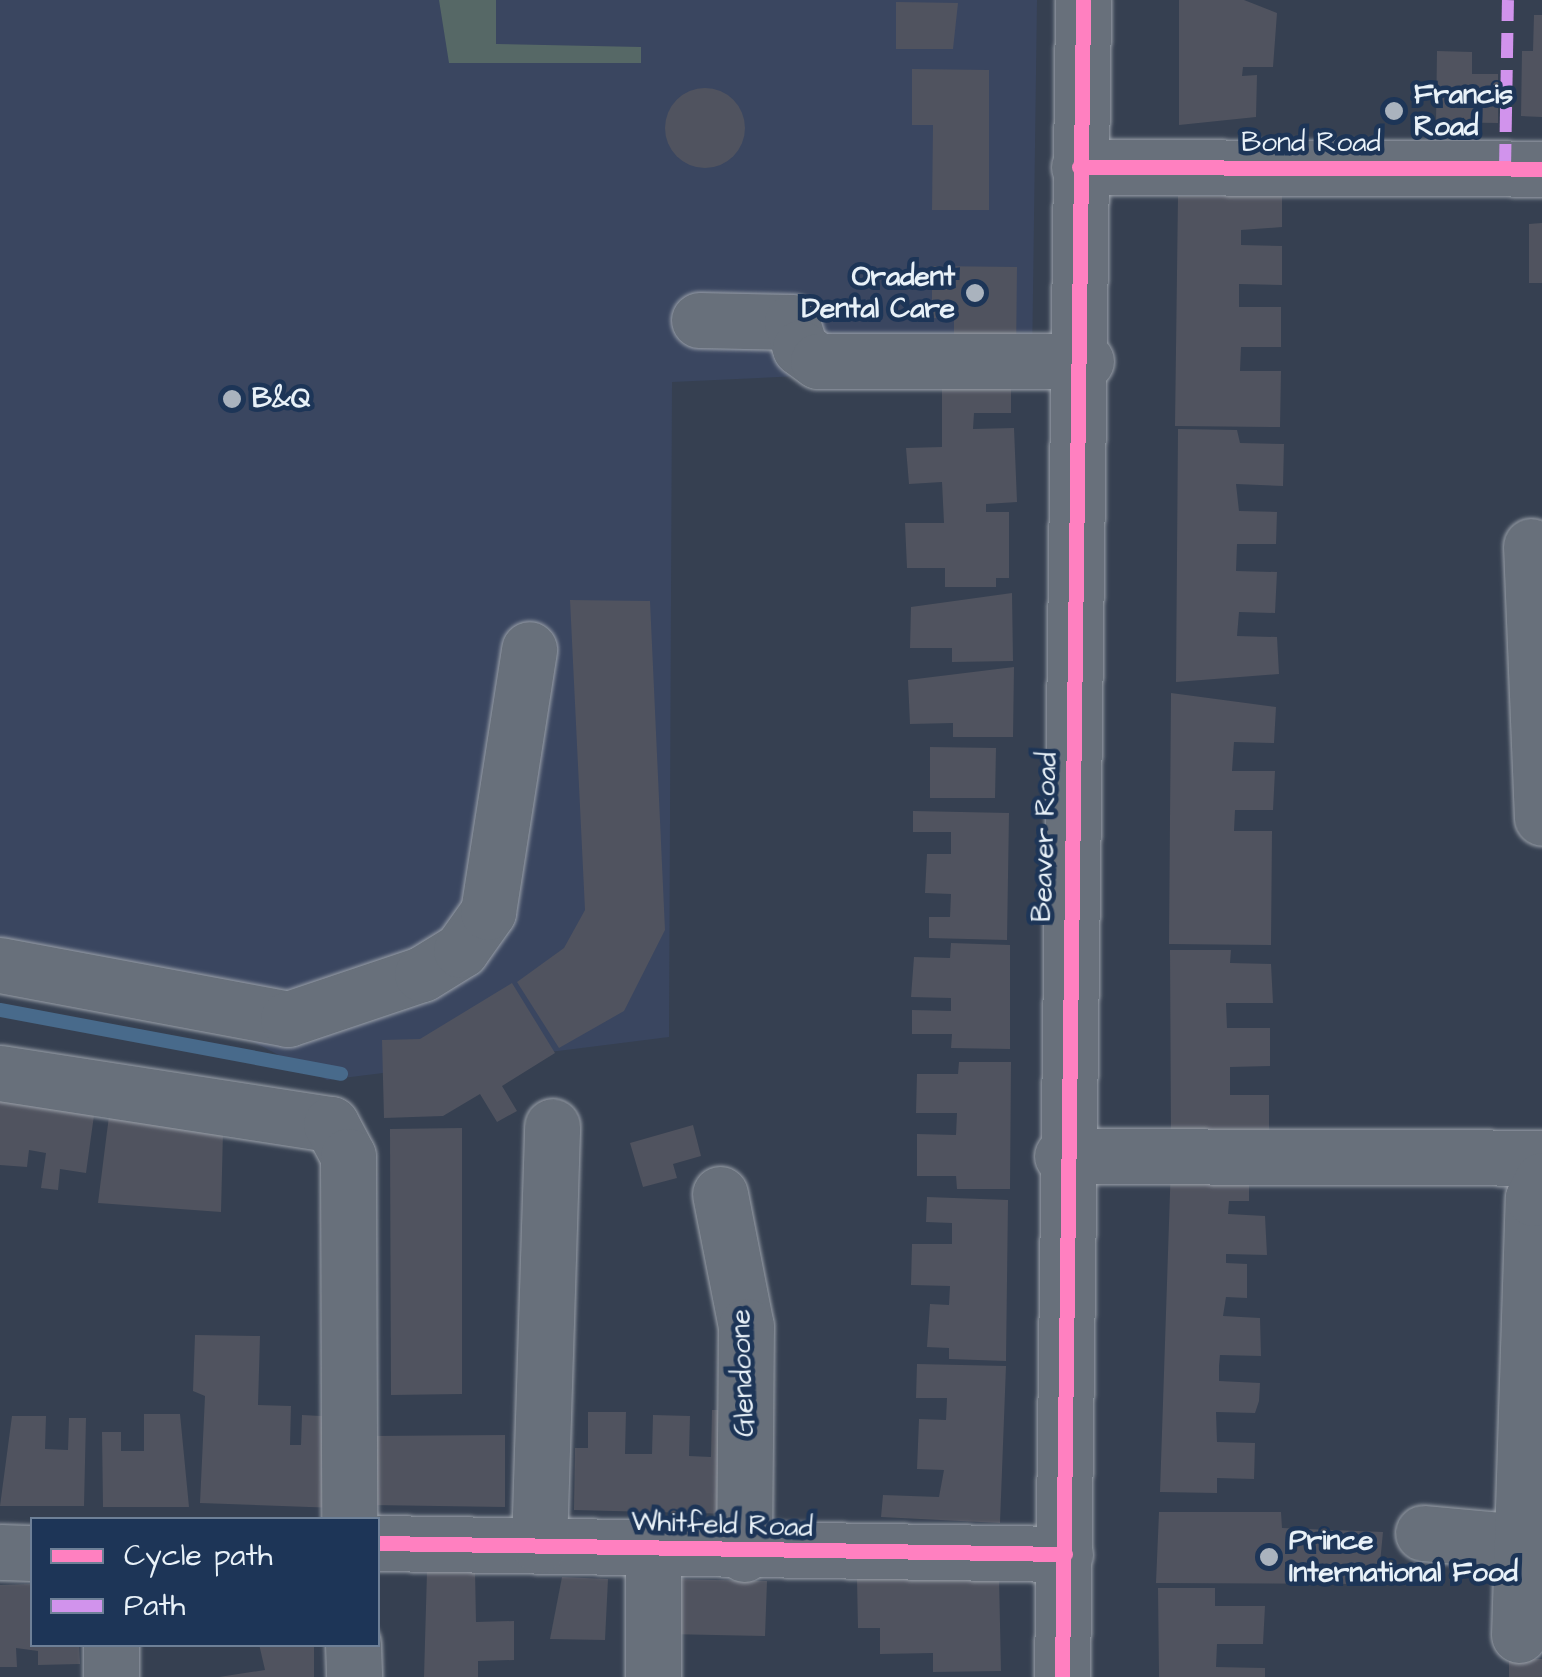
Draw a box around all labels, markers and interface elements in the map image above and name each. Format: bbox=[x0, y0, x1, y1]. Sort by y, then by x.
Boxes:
place label: Francis Road bbox=[1414, 78, 1513, 144]
marker: Francis Road bbox=[1383, 100, 1405, 122]
street label: Bond Road bbox=[1241, 126, 1381, 160]
place label: Oradent Dental Care bbox=[802, 260, 955, 326]
marker: Oradent Dental Care bbox=[964, 282, 986, 304]
place label: B&Q bbox=[252, 382, 311, 416]
marker: B&Q bbox=[221, 388, 243, 410]
street label: Beaver Road bbox=[1025, 751, 1065, 923]
street label: Glendoone bbox=[724, 1308, 762, 1438]
street label: Whitfeld Road bbox=[631, 1505, 813, 1545]
legend bbox=[30, 1517, 380, 1647]
place label: Prince International Food bbox=[1289, 1524, 1518, 1590]
text: Cycle path bbox=[124, 1535, 273, 1577]
marker: Prince International Food bbox=[1258, 1546, 1280, 1568]
text: Path bbox=[124, 1585, 185, 1627]

